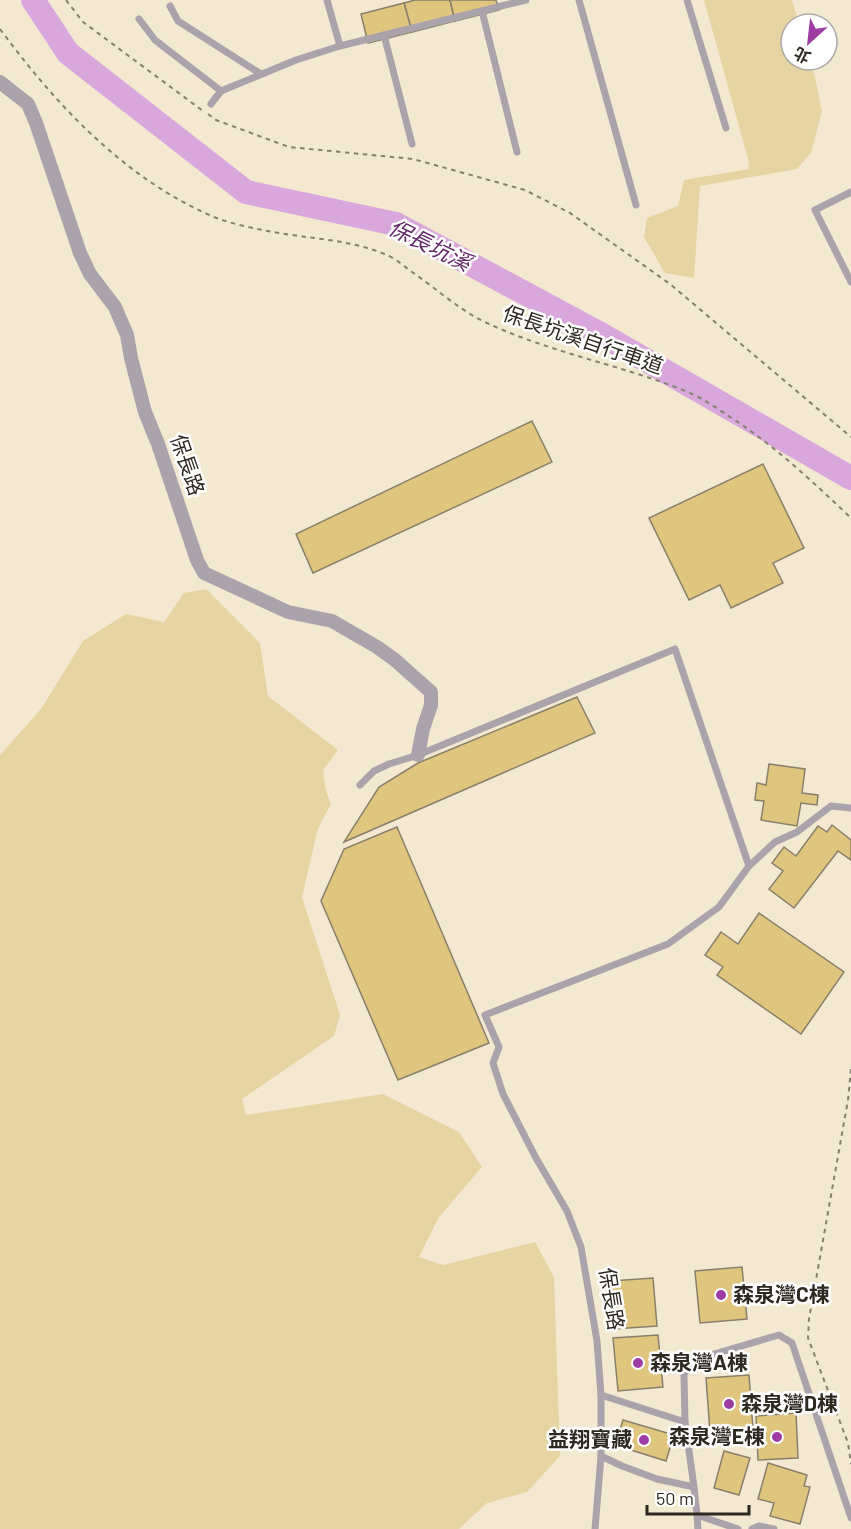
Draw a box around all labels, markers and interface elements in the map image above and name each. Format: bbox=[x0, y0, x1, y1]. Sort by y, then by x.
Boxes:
north arrow bbox=[779, 12, 839, 72]
text: 北 bbox=[791, 44, 813, 68]
water label: 保長坑溪 bbox=[385, 213, 478, 276]
street label: 保長坑溪自行車道 bbox=[500, 299, 667, 378]
street label: 保長路 bbox=[166, 431, 210, 498]
street label: 保長路 bbox=[595, 1266, 630, 1332]
place label: 森泉灣C棟 bbox=[733, 1281, 830, 1306]
marker: 森泉灣C棟 bbox=[714, 1288, 728, 1302]
place label: 森泉灣A棟 bbox=[650, 1349, 748, 1374]
marker: 森泉灣A棟 bbox=[631, 1356, 645, 1370]
place label: 森泉灣D棟 bbox=[741, 1390, 838, 1415]
marker: 森泉灣D棟 bbox=[722, 1397, 736, 1411]
place label: 森泉灣E棟 bbox=[669, 1423, 765, 1448]
place label: 益翔寶藏 bbox=[548, 1426, 632, 1451]
marker: 森泉灣E棟 bbox=[770, 1430, 784, 1444]
marker: 益翔寶藏 bbox=[637, 1433, 651, 1447]
scale bar bbox=[647, 1478, 749, 1516]
text: 50 m bbox=[656, 1487, 694, 1509]

